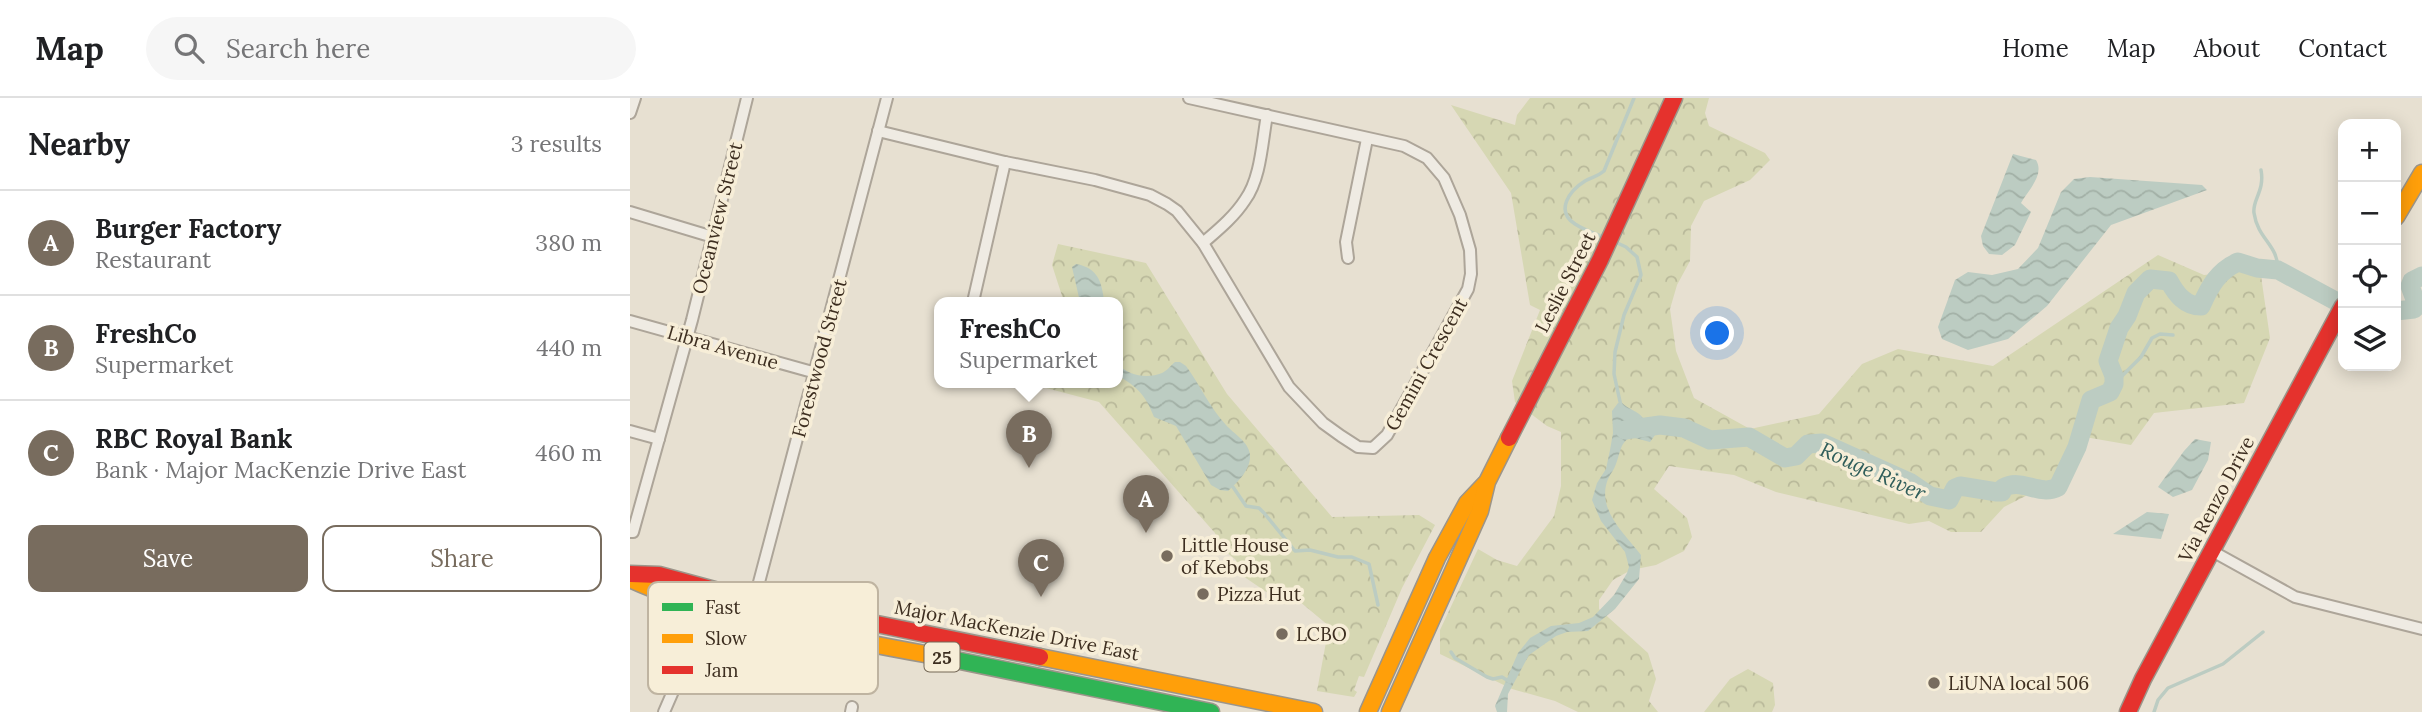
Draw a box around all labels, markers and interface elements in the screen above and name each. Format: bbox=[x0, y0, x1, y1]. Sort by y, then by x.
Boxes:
search box bbox=[146, 17, 636, 80]
text: Map bbox=[35, 27, 104, 69]
icon: search bbox=[170, 29, 208, 67]
text: Search here bbox=[226, 32, 370, 65]
text: Home bbox=[2002, 33, 2069, 64]
text: Map bbox=[2107, 33, 2156, 64]
text: About bbox=[2194, 33, 2260, 64]
text: Contact bbox=[2298, 33, 2387, 64]
map controls bbox=[2338, 119, 2401, 371]
button: + bbox=[2338, 119, 2401, 182]
text: Nearby bbox=[28, 125, 130, 163]
text: 3 results bbox=[511, 129, 602, 158]
street label: Oceanview Street bbox=[687, 139, 748, 296]
button: − bbox=[2338, 182, 2401, 245]
text: Burger Factory bbox=[95, 212, 281, 245]
street label: Leslie Street bbox=[1529, 227, 1601, 336]
text: A bbox=[43, 228, 59, 257]
text: 380 m bbox=[535, 228, 602, 257]
text: Restaurant bbox=[95, 245, 211, 274]
button: locate bbox=[2338, 245, 2401, 308]
street label: Forestwood Street bbox=[786, 275, 852, 440]
street label: Gemini Crescent bbox=[1380, 293, 1473, 435]
popup bbox=[934, 297, 1123, 388]
button: layers bbox=[2338, 308, 2401, 371]
text: FreshCo bbox=[959, 312, 1061, 345]
your location bbox=[1700, 316, 1734, 350]
text: FreshCo bbox=[95, 317, 197, 350]
street label: Libra Avenue bbox=[665, 320, 781, 374]
text: B bbox=[43, 333, 59, 362]
text: 440 m bbox=[536, 333, 602, 362]
text: Supermarket bbox=[959, 345, 1098, 374]
text: Supermarket bbox=[95, 350, 233, 379]
pin: B bbox=[1006, 410, 1052, 468]
text: RBC Royal Bank bbox=[95, 422, 292, 455]
street label: Via Renzo Drive bbox=[2172, 432, 2259, 567]
water label: Rouge River bbox=[1816, 436, 1931, 507]
text: C bbox=[43, 438, 59, 467]
text: 460 m bbox=[535, 438, 602, 467]
text: Bank · Major MacKenzie Drive East bbox=[95, 455, 466, 484]
pin: A bbox=[1123, 475, 1169, 533]
button: Save bbox=[28, 525, 308, 592]
button: Share bbox=[322, 525, 602, 592]
place label: Little House of Kebobs bbox=[1181, 533, 1289, 579]
pin: C bbox=[1018, 539, 1064, 597]
marker: Little House of Kebobs bbox=[1159, 548, 1175, 564]
legend bbox=[648, 582, 878, 694]
place label: Pizza Hut bbox=[1217, 582, 1302, 606]
marker: Pizza Hut bbox=[1195, 586, 1211, 602]
street label: Major MacKenzie Drive East bbox=[893, 594, 1142, 666]
text: Fast bbox=[705, 595, 741, 619]
place label: LCBO bbox=[1296, 622, 1347, 646]
text: Slow bbox=[705, 626, 748, 650]
marker: LCBO bbox=[1274, 626, 1290, 642]
road number: 25 bbox=[924, 642, 960, 672]
text: Jam bbox=[704, 658, 739, 682]
place label: LiUNA local 506 bbox=[1948, 671, 2089, 695]
marker: LiUNA local 506 bbox=[1926, 675, 1942, 691]

